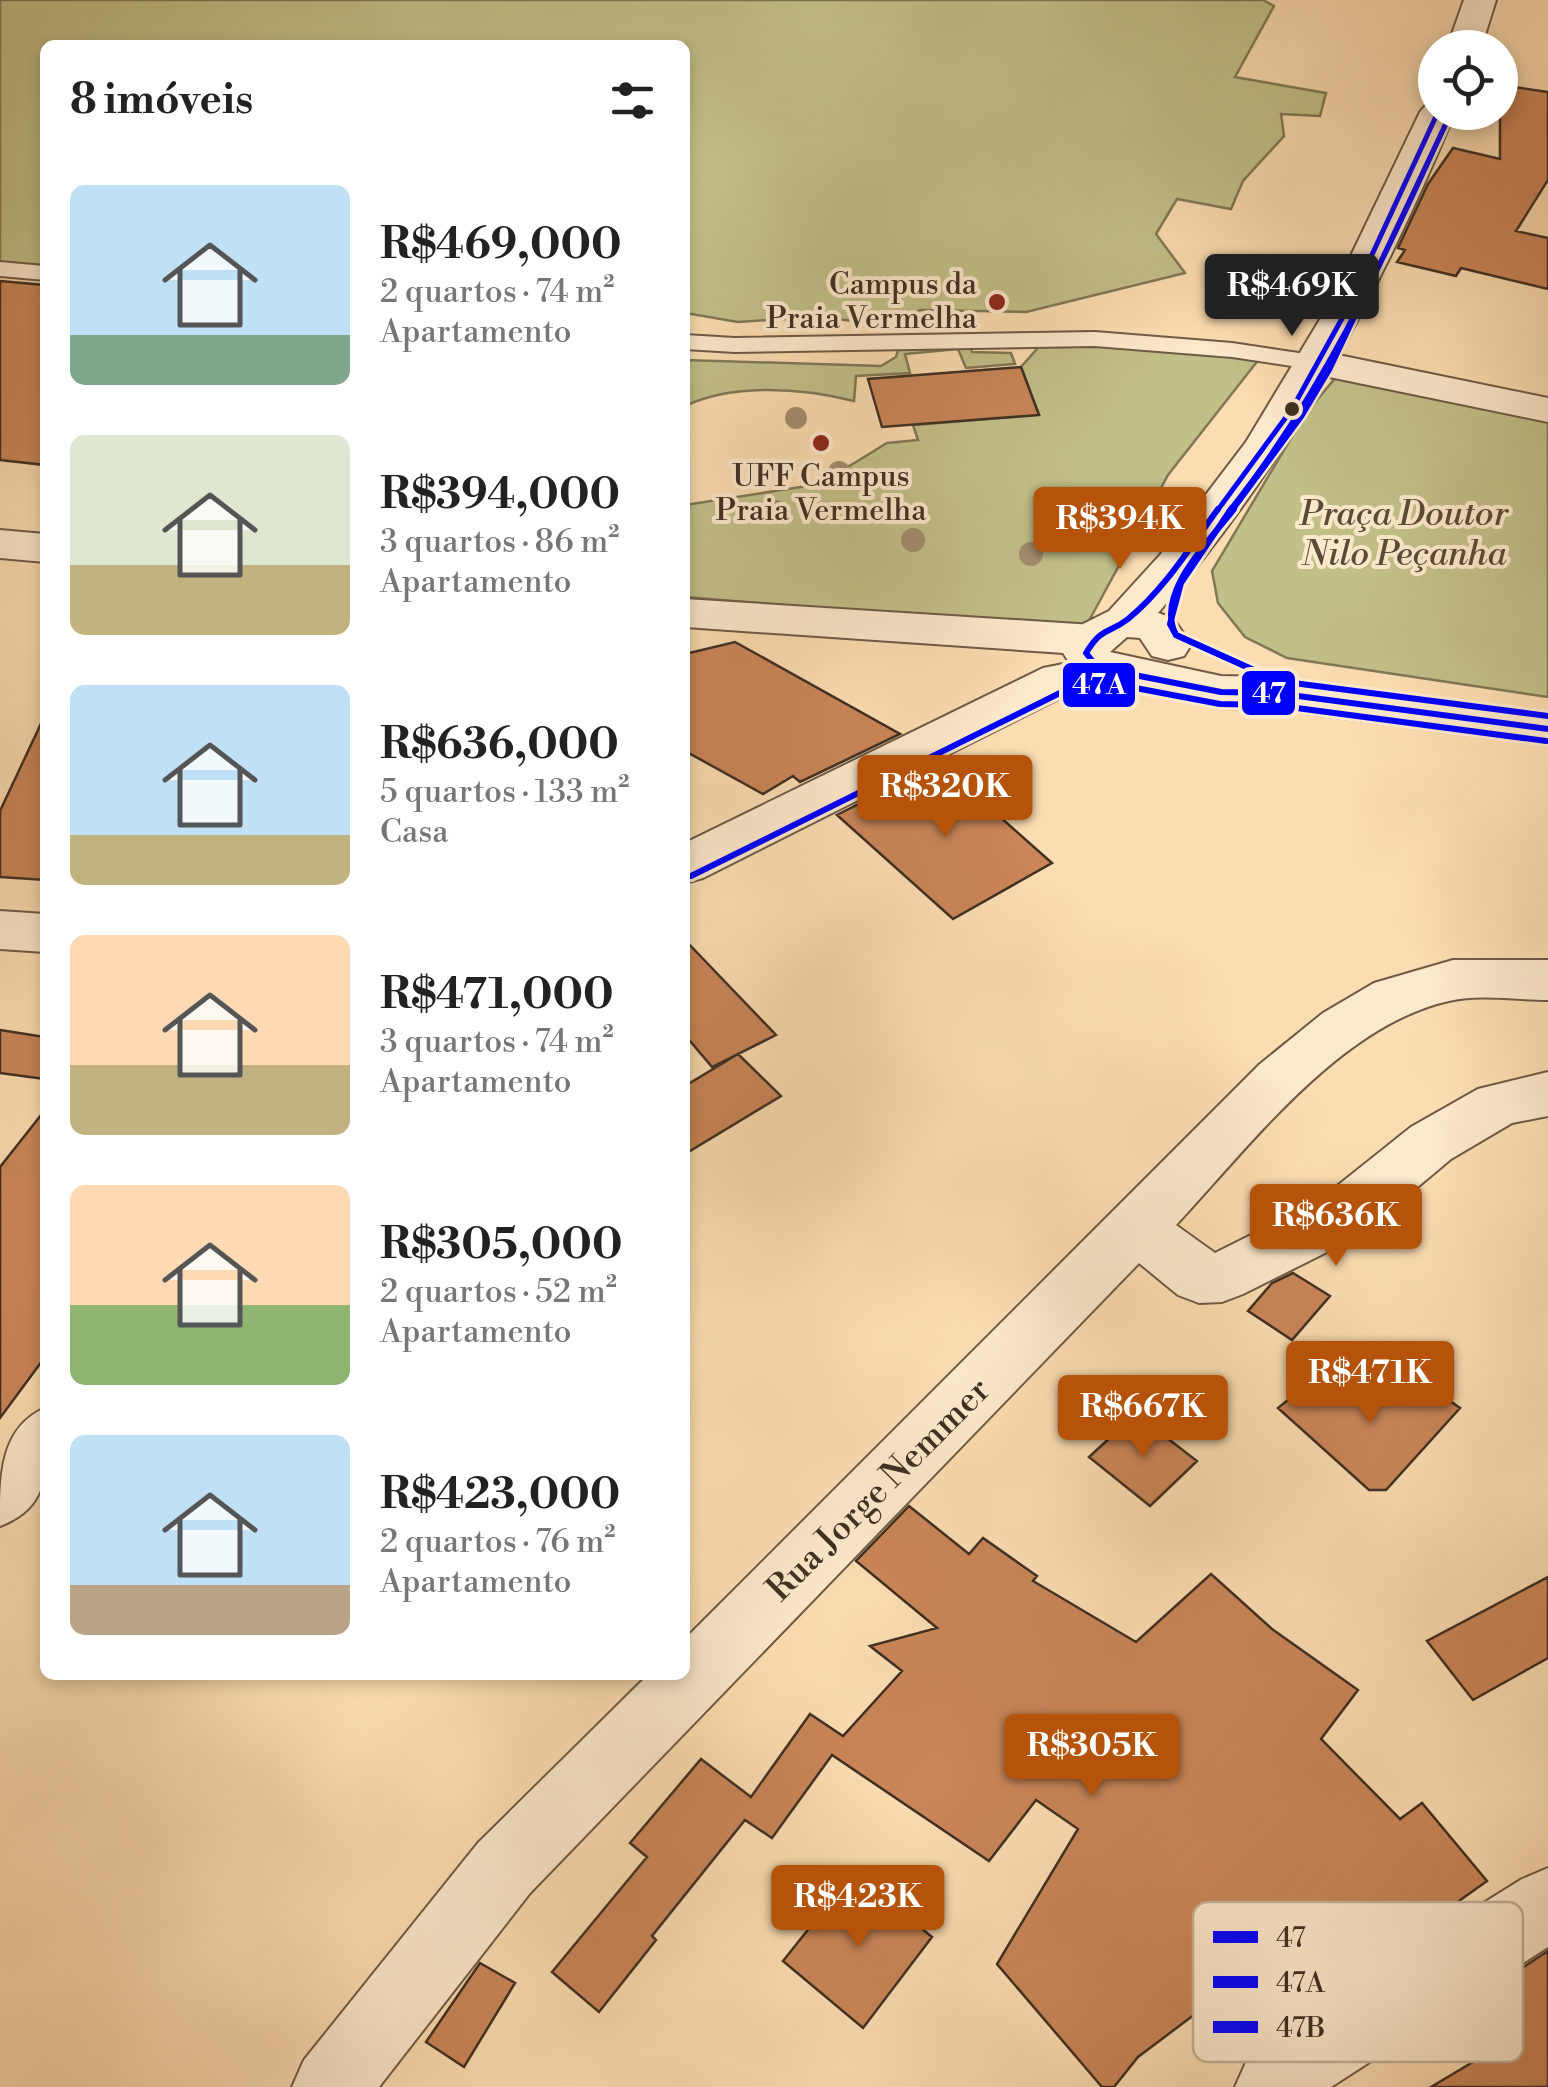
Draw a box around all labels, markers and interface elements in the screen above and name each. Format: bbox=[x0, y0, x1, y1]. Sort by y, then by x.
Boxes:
map controls bbox=[1418, 30, 1518, 130]
button: locate bbox=[1418, 30, 1518, 130]
icon: filters bbox=[605, 73, 660, 128]
text: 8 imóveis bbox=[70, 74, 253, 127]
text: R$469,000 bbox=[380, 219, 622, 272]
icon: home bbox=[150, 225, 270, 345]
pin: R$469K bbox=[1211, 254, 1373, 339]
place label: Campus da Praia Vermelha bbox=[766, 266, 978, 338]
text: R$469K bbox=[1227, 266, 1357, 306]
text: 2 quartos · 74 m² bbox=[380, 272, 614, 312]
marker: Campus da Praia Vermelha bbox=[986, 291, 1008, 313]
text: Apartamento bbox=[380, 312, 572, 352]
unlabelled marker bbox=[1282, 399, 1302, 419]
marker: UFF Campus Praia Vermelha bbox=[810, 432, 832, 454]
place label: UFF Campus Praia Vermelha bbox=[716, 458, 927, 530]
text: R$394,000 bbox=[380, 469, 620, 522]
icon: home bbox=[150, 475, 270, 595]
pin: R$394K bbox=[1039, 487, 1201, 572]
park label: Praça Doutor Nilo Peçanha bbox=[1299, 493, 1509, 576]
text: R$394K bbox=[1055, 499, 1185, 539]
text: 3 quartos · 86 m² bbox=[380, 522, 619, 562]
text: Apartamento bbox=[380, 562, 572, 602]
line badge: 47A bbox=[1061, 661, 1137, 709]
text: 47A bbox=[1072, 668, 1127, 703]
line badge: 47 bbox=[1240, 669, 1297, 717]
text: 47 bbox=[1252, 677, 1286, 712]
text: R$636,000 bbox=[380, 719, 619, 772]
icon: home bbox=[150, 725, 270, 845]
pin: R$320K bbox=[864, 755, 1026, 840]
text: R$320K bbox=[879, 767, 1011, 807]
text: 5 quartos · 133 m² bbox=[380, 772, 630, 812]
text: Casa bbox=[380, 812, 448, 852]
text: R$471,000 bbox=[380, 969, 613, 1022]
icon: home bbox=[150, 975, 270, 1095]
text: 3 quartos · 74 m² bbox=[380, 1022, 614, 1062]
text: Apartamento bbox=[380, 1062, 572, 1102]
pin: R$636K bbox=[1255, 1184, 1417, 1269]
text: R$636K bbox=[1272, 1196, 1400, 1236]
text: R$305,000 bbox=[380, 1219, 622, 1272]
icon: home bbox=[150, 1225, 270, 1345]
text: 2 quartos · 52 m² bbox=[380, 1272, 617, 1312]
text: Apartamento bbox=[380, 1312, 572, 1352]
pin: R$471K bbox=[1289, 1341, 1451, 1426]
text: R$471K bbox=[1308, 1353, 1432, 1393]
street label: Rua Jorge Nemmer bbox=[758, 1369, 1000, 1611]
pin: R$667K bbox=[1062, 1375, 1224, 1460]
text: R$667K bbox=[1080, 1387, 1206, 1427]
text: R$423,000 bbox=[380, 1469, 620, 1522]
icon: home bbox=[150, 1475, 270, 1595]
text: 2 quartos · 76 m² bbox=[380, 1522, 616, 1562]
text: Apartamento bbox=[380, 1562, 572, 1602]
pin: R$305K bbox=[1011, 1714, 1173, 1799]
text: R$305K bbox=[1026, 1726, 1158, 1766]
pin: R$423K bbox=[777, 1865, 939, 1950]
text: R$423K bbox=[793, 1877, 923, 1917]
legend bbox=[1193, 1902, 1523, 2062]
text: 47 bbox=[1276, 1921, 1306, 1956]
text: 47A bbox=[1276, 1966, 1326, 2001]
text: 47B bbox=[1276, 2011, 1325, 2046]

